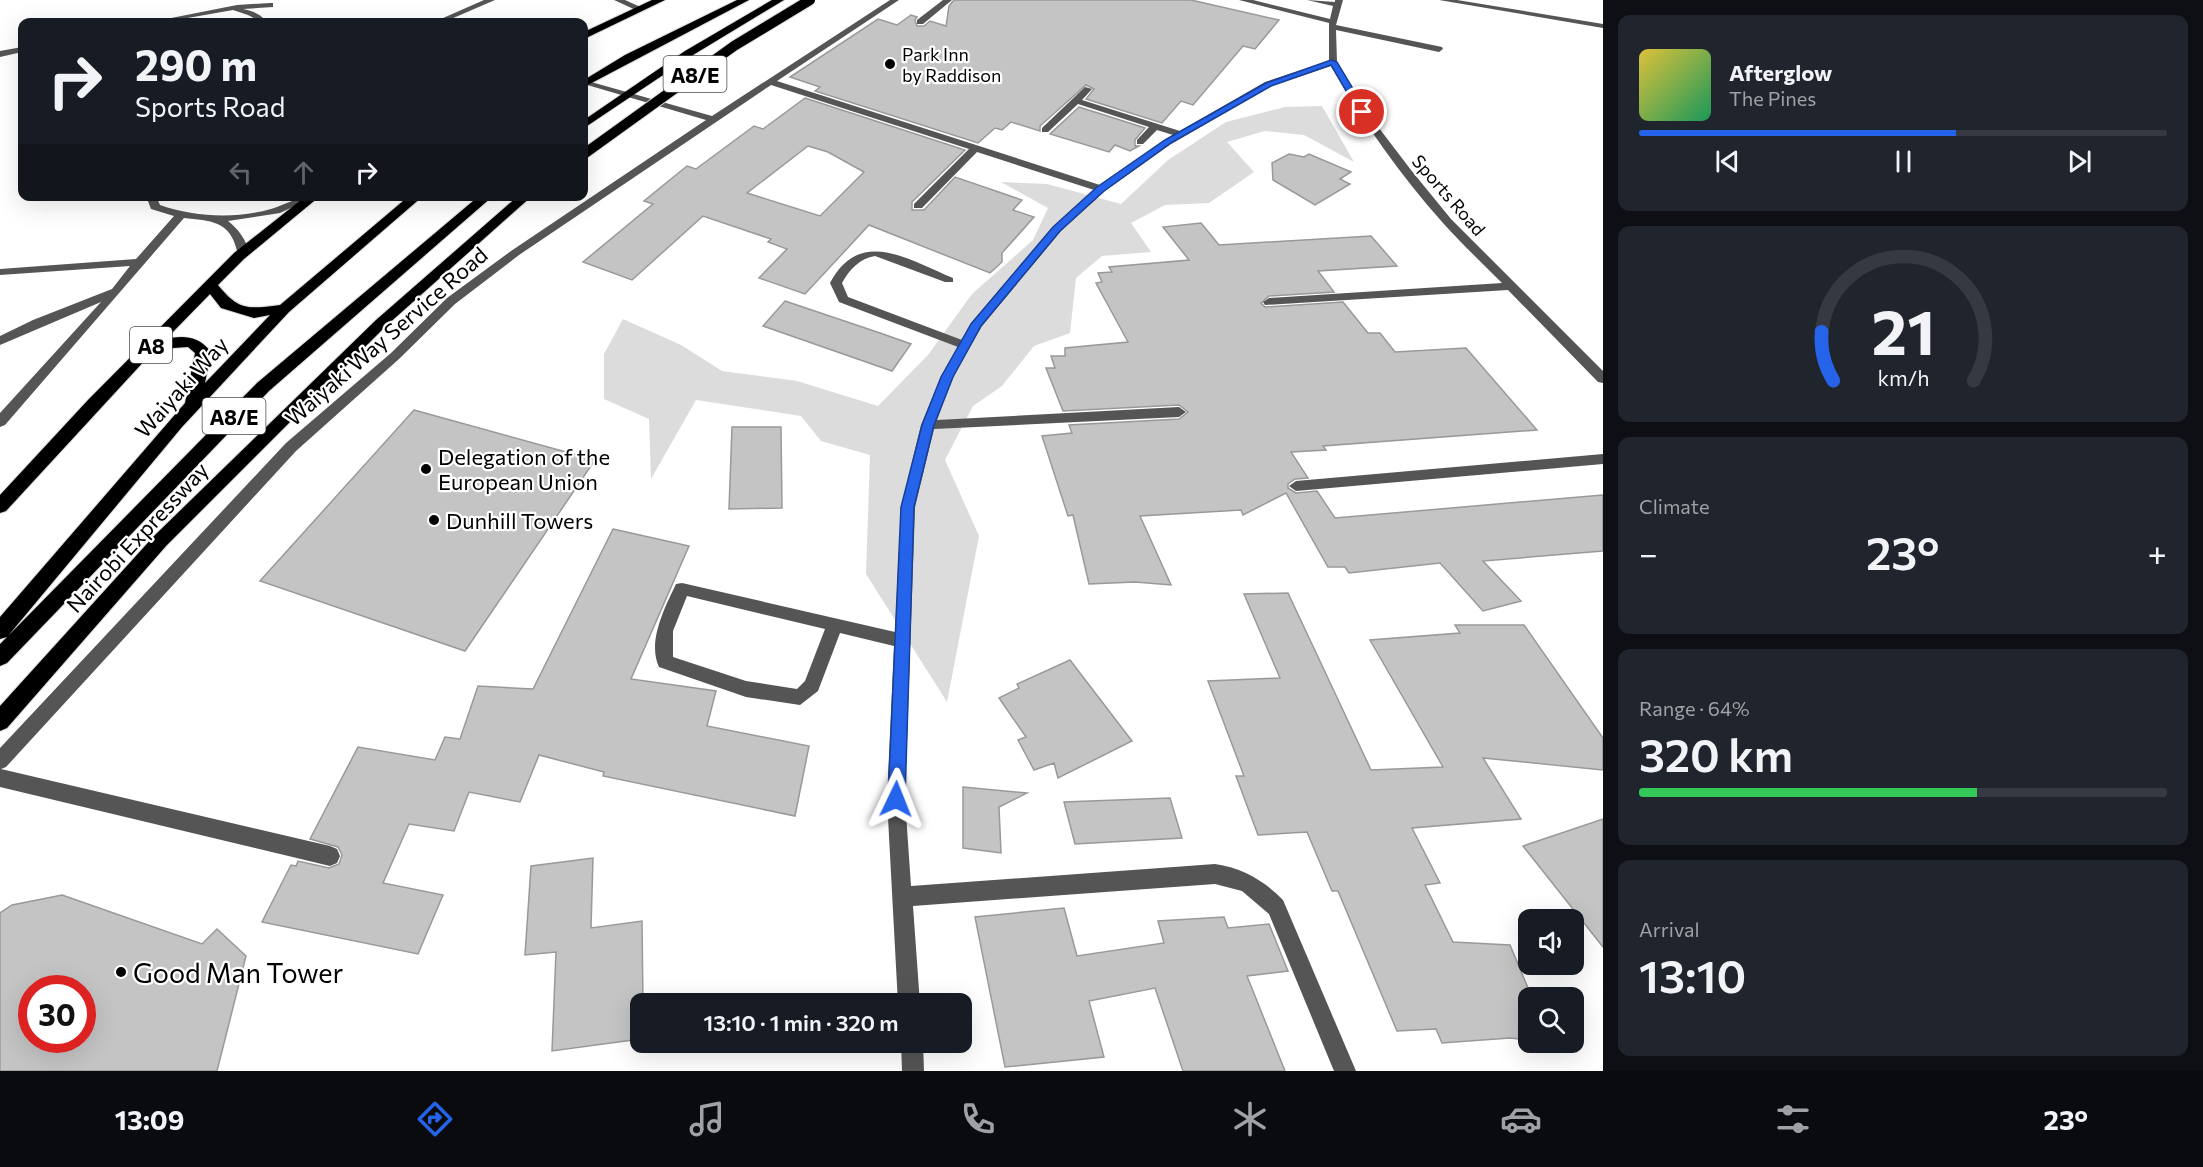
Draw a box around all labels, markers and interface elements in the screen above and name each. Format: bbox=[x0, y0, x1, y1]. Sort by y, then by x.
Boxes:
text: 290 m bbox=[135, 38, 257, 90]
icon: right bbox=[36, 42, 114, 120]
place label: Park Inn by Raddison bbox=[902, 43, 1001, 86]
road number: A8/E bbox=[664, 56, 726, 92]
marker: Park Inn by Raddison bbox=[883, 57, 897, 71]
text: Afterglow bbox=[1729, 59, 1832, 86]
pin bbox=[1336, 86, 1387, 137]
text: The Pines bbox=[1729, 86, 1816, 110]
text: Sports Road bbox=[135, 90, 285, 123]
icon: arrive bbox=[1345, 95, 1378, 128]
icon: previous bbox=[1711, 145, 1744, 178]
icon: pause bbox=[1887, 145, 1920, 178]
icon: next bbox=[2063, 145, 2096, 178]
street label: Sports Road bbox=[1408, 150, 1490, 240]
icon: left bbox=[224, 156, 257, 189]
icon: ahead bbox=[287, 156, 320, 189]
icon: right bbox=[350, 156, 383, 189]
street label: Waiyaki Way Service Road bbox=[279, 241, 493, 431]
text: 21 bbox=[1871, 292, 1935, 368]
road number: A8 bbox=[130, 327, 172, 363]
street label: Waiyaki Way bbox=[129, 331, 233, 443]
text: km/h bbox=[1877, 365, 1929, 391]
road number: A8/E bbox=[202, 398, 266, 434]
place label: Delegation of the European Union bbox=[438, 443, 610, 495]
street label: Nairobi Expressway bbox=[60, 456, 214, 618]
marker: Delegation of the European Union bbox=[419, 462, 433, 476]
text: Climate bbox=[1639, 494, 1709, 518]
place label: Dunhill Towers bbox=[446, 507, 593, 534]
marker: Dunhill Towers bbox=[427, 513, 441, 527]
text: 23° bbox=[1866, 524, 1939, 579]
text: − bbox=[1639, 532, 1658, 573]
text: + bbox=[2148, 532, 2167, 573]
text: Range · 64% bbox=[1639, 696, 1750, 720]
text: 320 km bbox=[1639, 726, 1793, 781]
position arrow bbox=[864, 767, 928, 831]
map controls bbox=[1518, 909, 1584, 1053]
button: sound bbox=[1518, 909, 1584, 975]
text: Arrival bbox=[1639, 917, 1700, 941]
text: 13:10 bbox=[1639, 947, 1746, 1002]
place label: Good Man Tower bbox=[133, 956, 343, 989]
marker: Good Man Tower bbox=[114, 965, 128, 979]
speed limit sign: 30 bbox=[18, 975, 96, 1053]
button: search bbox=[1518, 987, 1584, 1053]
text: 13:10 · 1 min · 320 m bbox=[703, 1009, 899, 1036]
icon: directions bbox=[414, 1098, 456, 1140]
icon: music bbox=[686, 1098, 728, 1140]
icon: phone bbox=[957, 1098, 999, 1140]
icon: climate bbox=[1229, 1098, 1271, 1140]
icon: car bbox=[1500, 1098, 1542, 1140]
icon: filters bbox=[1772, 1098, 1814, 1140]
text: 13:09 bbox=[115, 1103, 184, 1136]
text: 23° bbox=[2044, 1103, 2088, 1136]

